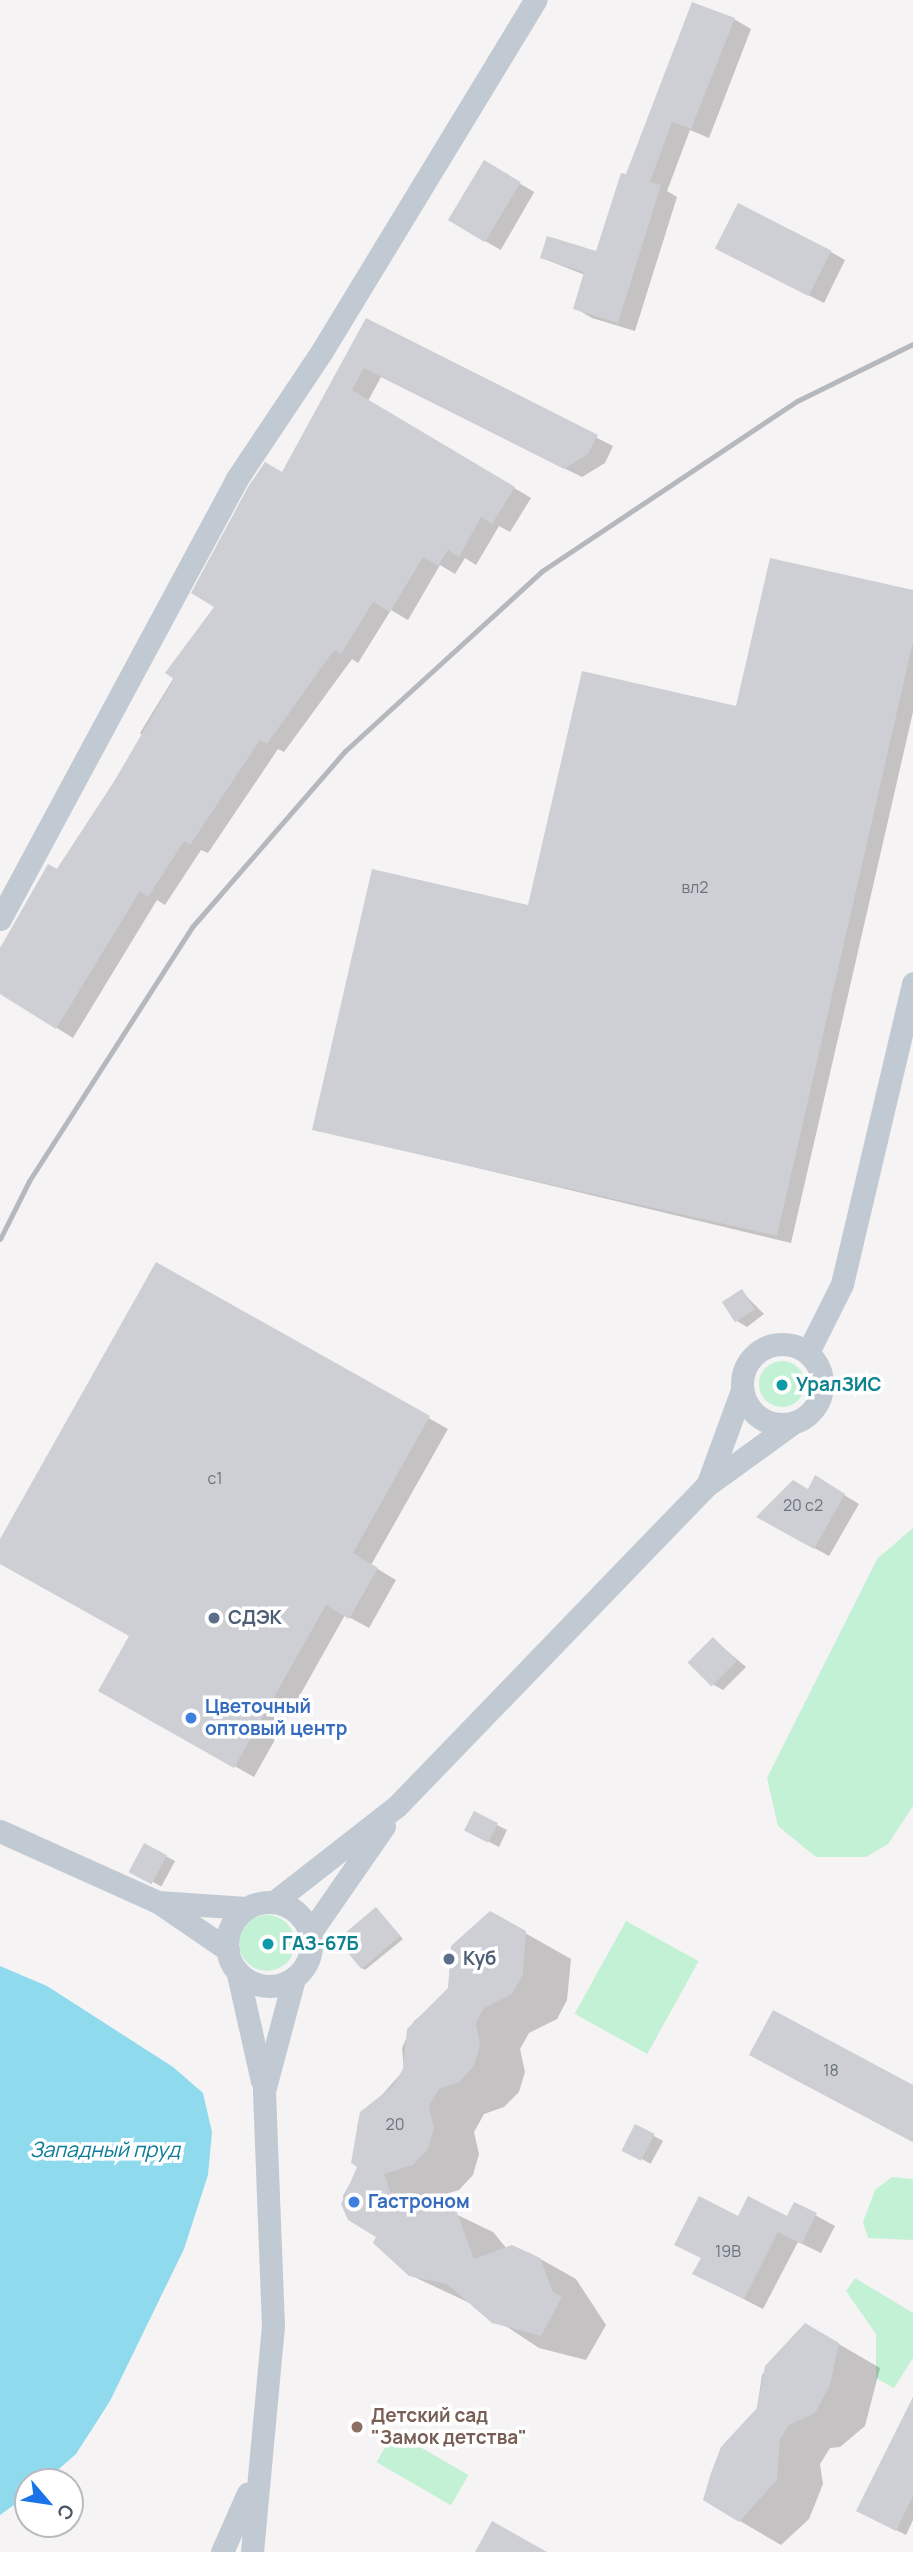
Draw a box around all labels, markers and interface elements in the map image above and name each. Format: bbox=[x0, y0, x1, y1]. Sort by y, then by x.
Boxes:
house number: вл2 bbox=[682, 877, 708, 897]
place label: УралЗИС bbox=[796, 1374, 881, 1396]
marker: УралЗИС bbox=[774, 1377, 790, 1393]
house number: с1 bbox=[207, 1468, 223, 1488]
house number: 20 с2 bbox=[783, 1495, 823, 1515]
place label: СДЭК bbox=[228, 1607, 282, 1629]
marker: СДЭК bbox=[206, 1610, 222, 1626]
place label: Цветочный оптовый центр bbox=[205, 1696, 347, 1740]
marker: Цветочный оптовый центр bbox=[183, 1710, 199, 1726]
place label: ГАЗ-67Б bbox=[282, 1933, 359, 1955]
marker: ГАЗ-67Б bbox=[260, 1936, 276, 1952]
place label: Куб bbox=[463, 1948, 496, 1970]
marker: Куб bbox=[441, 1951, 457, 1967]
house number: 18 bbox=[823, 2060, 839, 2080]
house number: 20 bbox=[386, 2114, 404, 2134]
water label: Западный пруд bbox=[30, 2136, 180, 2162]
place label: Гастроном bbox=[368, 2191, 470, 2213]
marker: Гастроном bbox=[346, 2194, 362, 2210]
house number: 19В bbox=[715, 2241, 741, 2261]
place label: Детский сад "Замок детства" bbox=[371, 2405, 527, 2449]
marker: Детский сад "Замок детства" bbox=[349, 2419, 365, 2435]
north arrow bbox=[14, 2468, 84, 2538]
text: С bbox=[51, 2500, 80, 2525]

